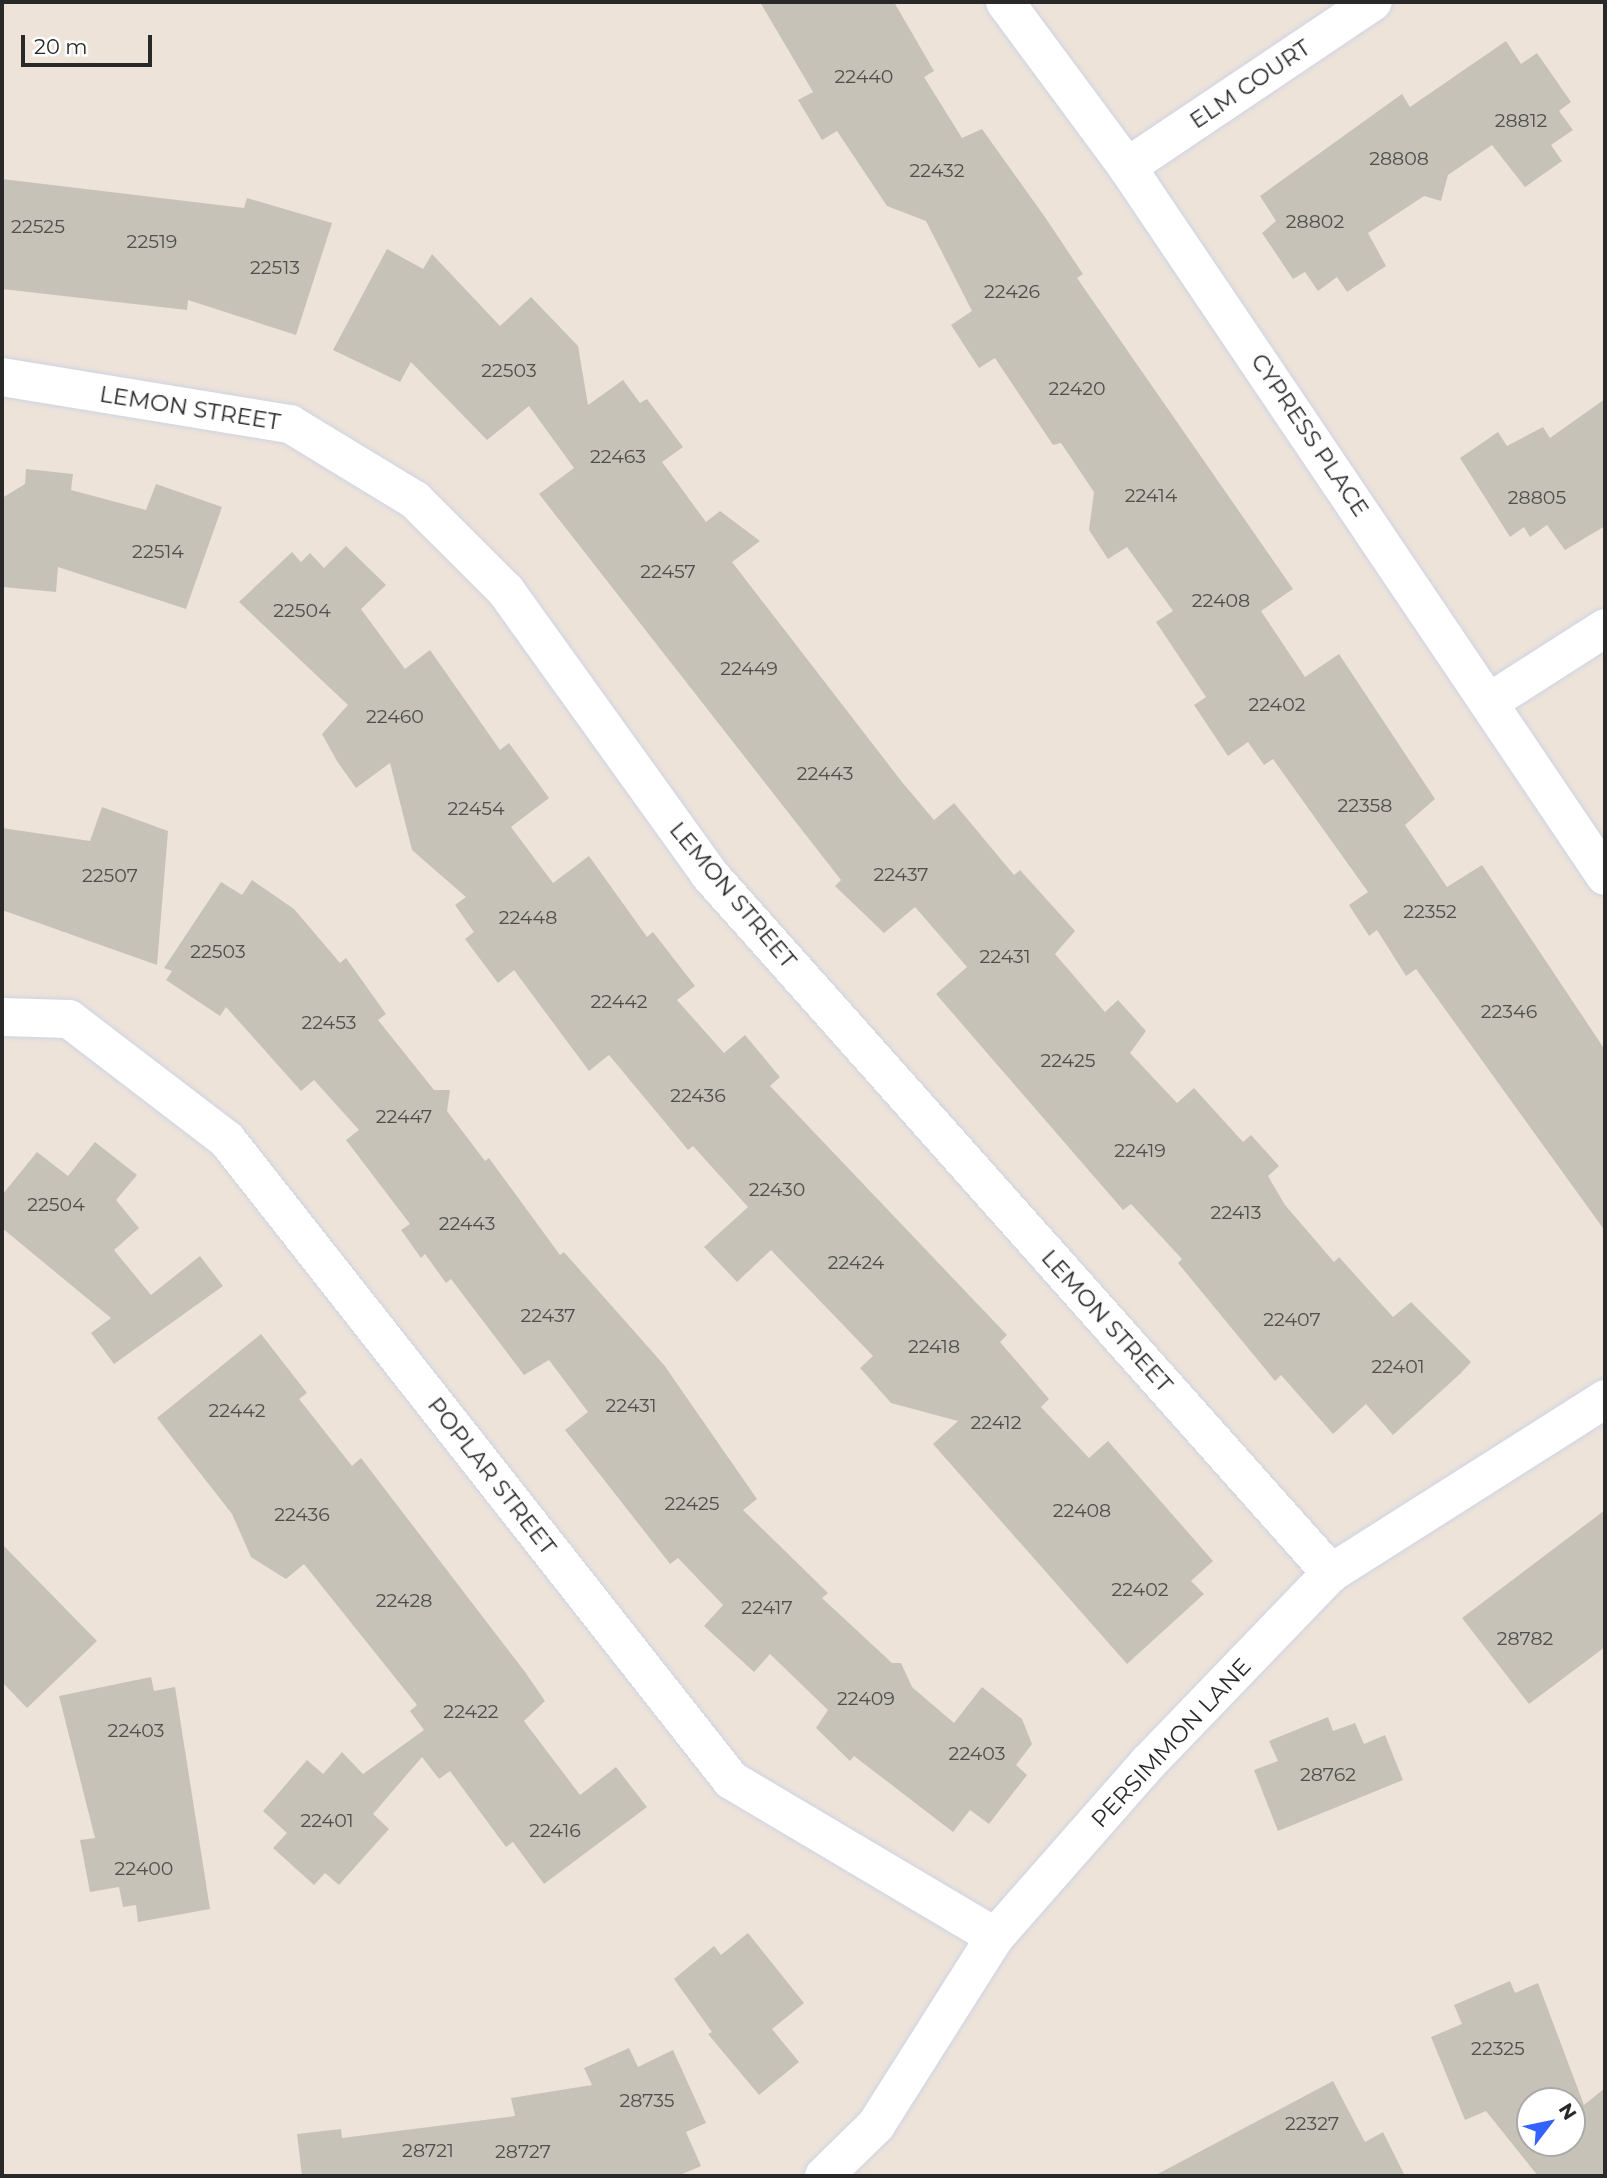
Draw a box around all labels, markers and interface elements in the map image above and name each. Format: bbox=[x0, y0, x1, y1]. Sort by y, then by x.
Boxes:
scale bar bbox=[24, 21, 156, 65]
text: 20 m bbox=[34, 34, 88, 59]
street label: ELM COURT bbox=[1184, 34, 1316, 134]
house number: 22440 bbox=[835, 66, 893, 88]
house number: 28812 bbox=[1495, 110, 1547, 132]
house number: 28808 bbox=[1369, 148, 1429, 170]
house number: 22432 bbox=[910, 160, 964, 182]
house number: 28802 bbox=[1286, 211, 1344, 233]
house number: 22525 bbox=[11, 216, 65, 238]
house number: 22519 bbox=[127, 231, 177, 253]
house number: 22513 bbox=[250, 257, 300, 279]
house number: 22426 bbox=[984, 281, 1040, 303]
street label: CYPRESS PLACE bbox=[1245, 348, 1375, 522]
house number: 22503 bbox=[481, 360, 537, 382]
house number: 22420 bbox=[1048, 378, 1106, 400]
street label: LEMON STREET bbox=[98, 380, 282, 436]
house number: 22463 bbox=[590, 446, 646, 468]
house number: 22414 bbox=[1125, 485, 1177, 507]
house number: 28805 bbox=[1508, 487, 1566, 509]
house number: 22514 bbox=[132, 541, 184, 563]
house number: 22457 bbox=[640, 561, 696, 583]
house number: 22408 bbox=[1192, 590, 1250, 612]
house number: 22504 bbox=[273, 600, 331, 622]
house number: 22449 bbox=[720, 658, 778, 680]
house number: 22402 bbox=[1248, 694, 1306, 716]
house number: 22460 bbox=[366, 706, 424, 728]
house number: 22443 bbox=[797, 763, 853, 785]
house number: 22358 bbox=[1338, 795, 1392, 817]
house number: 22454 bbox=[448, 798, 504, 820]
street label: LEMON STREET bbox=[664, 816, 802, 974]
house number: 22437 bbox=[873, 864, 929, 886]
house number: 22507 bbox=[82, 865, 138, 887]
house number: 22352 bbox=[1403, 901, 1457, 923]
house number: 22448 bbox=[499, 907, 557, 929]
house number: 22503 bbox=[190, 941, 246, 963]
house number: 22431 bbox=[979, 946, 1031, 968]
house number: 22442 bbox=[590, 991, 648, 1013]
house number: 22346 bbox=[1481, 1001, 1537, 1023]
house number: 22453 bbox=[301, 1012, 357, 1034]
house number: 22425 bbox=[1040, 1050, 1096, 1072]
house number: 22436 bbox=[670, 1085, 726, 1107]
house number: 22447 bbox=[376, 1106, 432, 1128]
house number: 22419 bbox=[1114, 1140, 1166, 1162]
house number: 22430 bbox=[749, 1179, 805, 1201]
house number: 22504 bbox=[27, 1194, 85, 1216]
house number: 22413 bbox=[1211, 1202, 1261, 1224]
house number: 22443 bbox=[439, 1213, 495, 1235]
street label: LEMON STREET bbox=[1036, 1244, 1178, 1398]
house number: 22424 bbox=[828, 1252, 884, 1274]
house number: 22437 bbox=[520, 1305, 576, 1327]
house number: 22407 bbox=[1263, 1309, 1321, 1331]
house number: 22418 bbox=[908, 1336, 960, 1358]
house number: 22401 bbox=[1371, 1356, 1425, 1378]
street label: POPLAR STREET bbox=[422, 1392, 562, 1560]
house number: 22431 bbox=[605, 1395, 657, 1417]
house number: 22442 bbox=[208, 1400, 266, 1422]
house number: 22412 bbox=[971, 1412, 1021, 1434]
house number: 22425 bbox=[664, 1493, 720, 1515]
house number: 22408 bbox=[1053, 1500, 1111, 1522]
house number: 22436 bbox=[274, 1504, 330, 1526]
house number: 22402 bbox=[1111, 1579, 1169, 1601]
house number: 22428 bbox=[376, 1590, 432, 1612]
house number: 22417 bbox=[741, 1597, 793, 1619]
house number: 28782 bbox=[1497, 1628, 1553, 1650]
street label: PERSIMMON LANE bbox=[1085, 1653, 1257, 1833]
house number: 22409 bbox=[837, 1688, 895, 1710]
house number: 22422 bbox=[443, 1701, 499, 1723]
house number: 22403 bbox=[108, 1720, 164, 1742]
house number: 22403 bbox=[949, 1743, 1005, 1765]
house number: 28762 bbox=[1300, 1764, 1356, 1786]
house number: 22401 bbox=[300, 1810, 354, 1832]
house number: 22416 bbox=[529, 1820, 581, 1842]
house number: 22400 bbox=[115, 1858, 173, 1880]
house number: 22325 bbox=[1471, 2038, 1525, 2060]
north arrow bbox=[1516, 2087, 1586, 2157]
house number: 28735 bbox=[619, 2090, 675, 2112]
text: N bbox=[1554, 2099, 1581, 2124]
house number: 22327 bbox=[1285, 2113, 1339, 2135]
house number: 28721 bbox=[402, 2140, 454, 2162]
house number: 28727 bbox=[495, 2141, 551, 2163]

